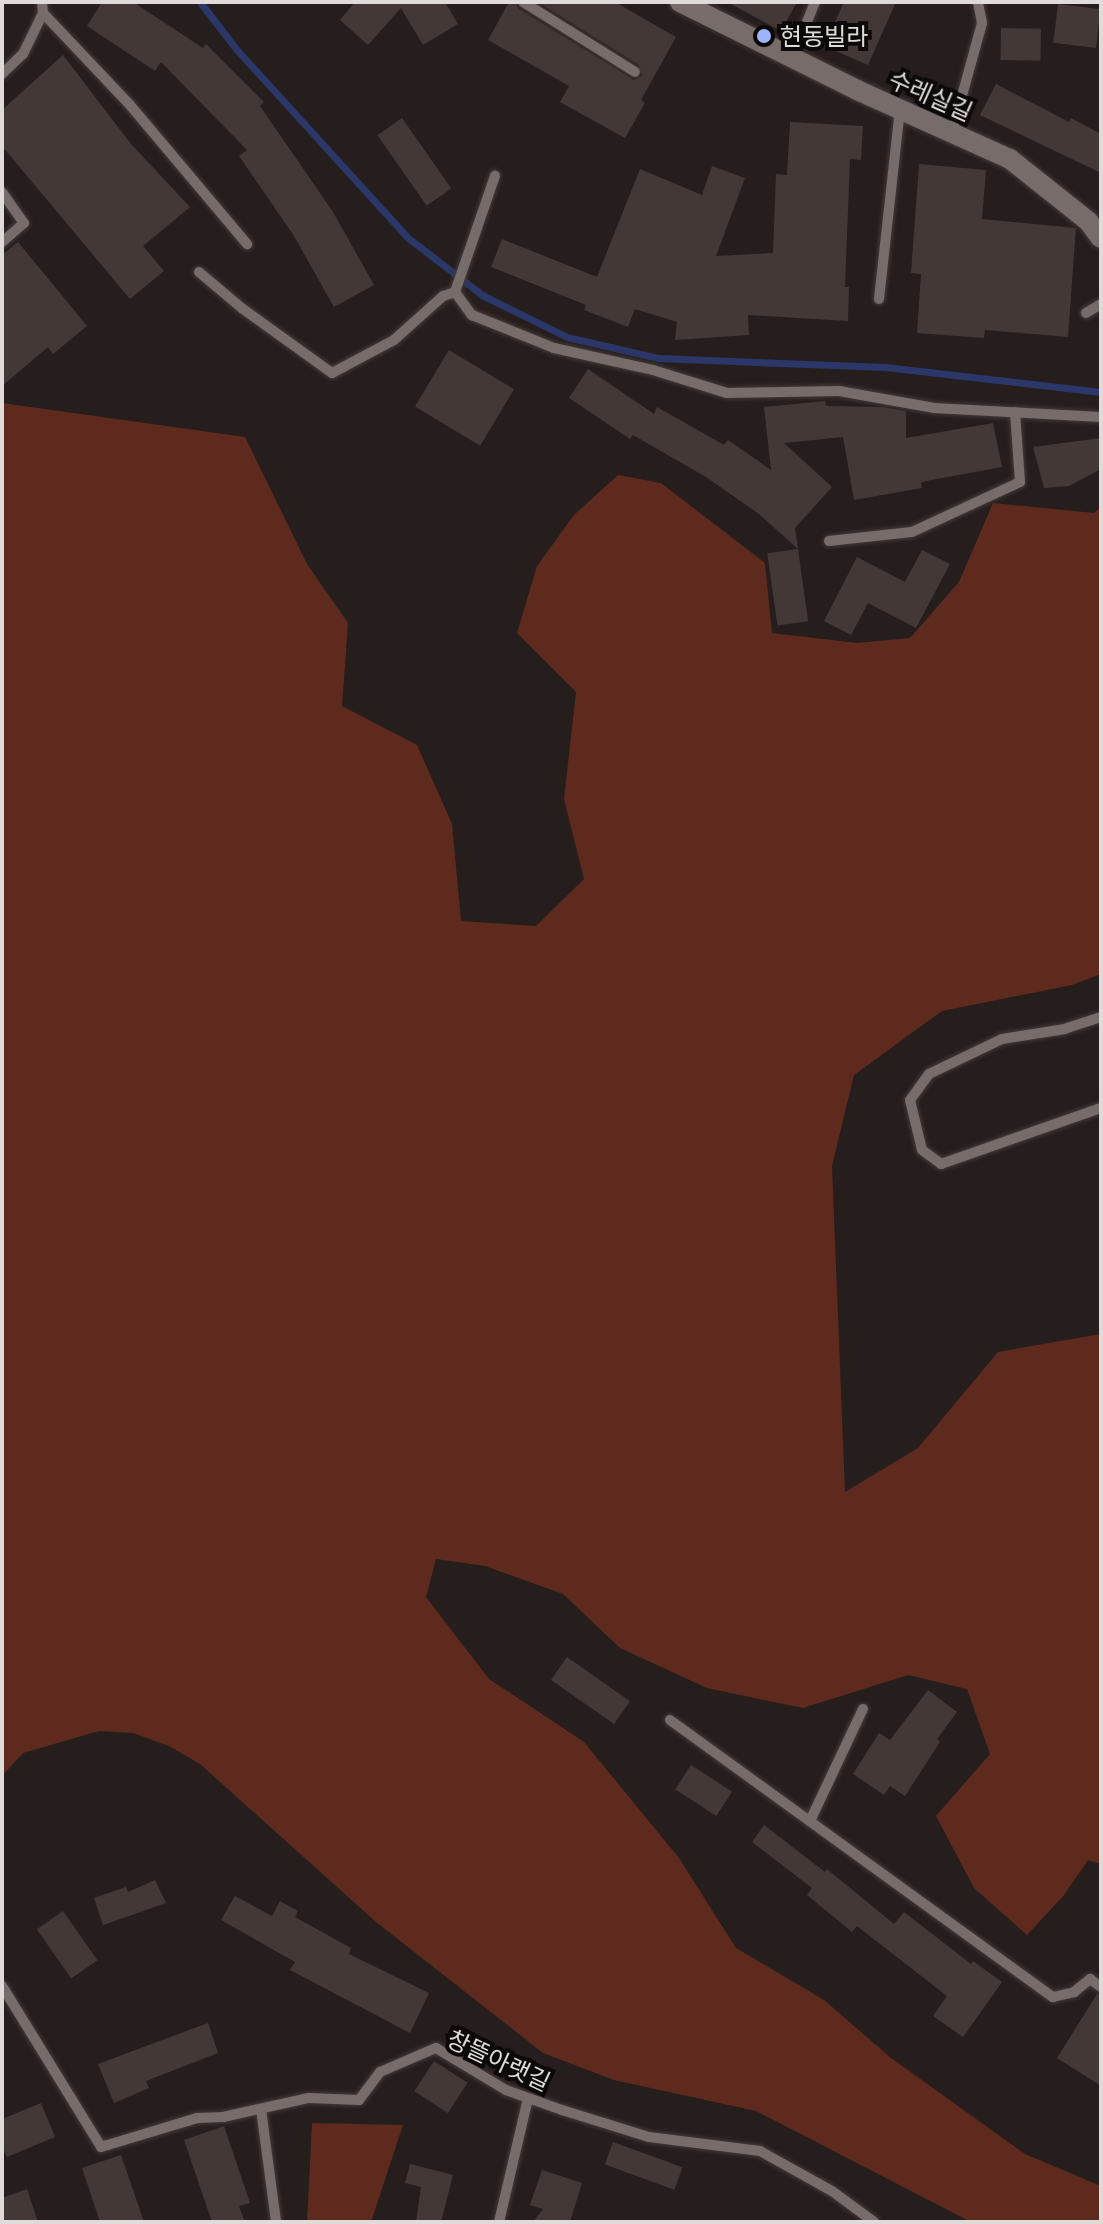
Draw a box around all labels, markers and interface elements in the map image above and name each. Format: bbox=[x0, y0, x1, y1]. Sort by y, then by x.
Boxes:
place label: 현동빌라 bbox=[780, 22, 868, 50]
marker: 현동빌라 bbox=[755, 27, 773, 45]
street label: 수레실길 bbox=[885, 64, 977, 126]
street label: 창뜰아랫길 bbox=[443, 2024, 555, 2096]

